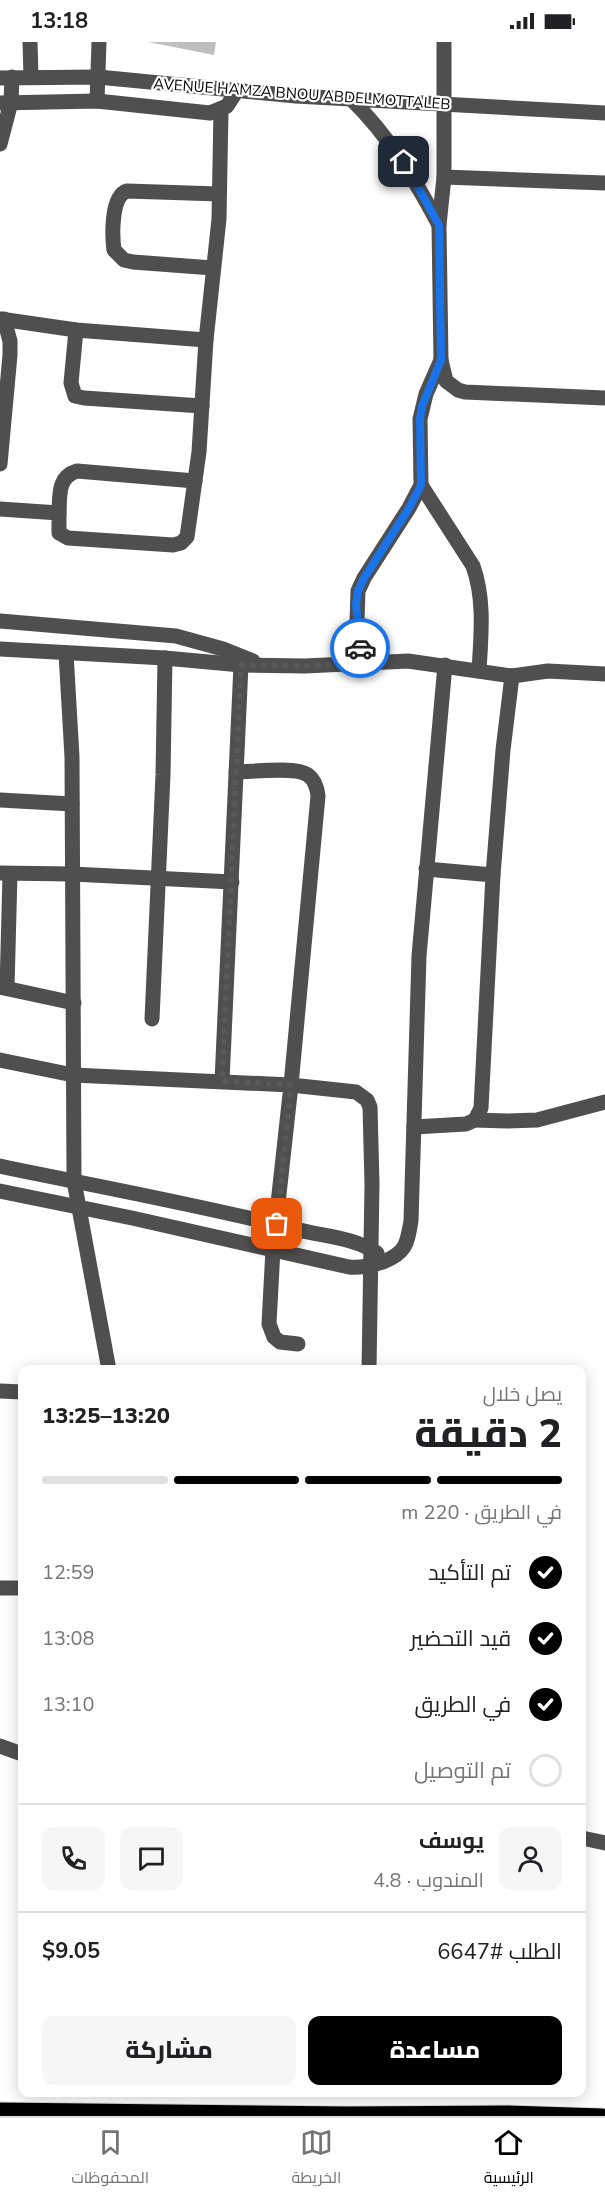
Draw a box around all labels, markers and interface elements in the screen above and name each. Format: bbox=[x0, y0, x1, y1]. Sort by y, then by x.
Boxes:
text: 13:18 bbox=[30, 6, 88, 36]
street label: AVENUE HAMZA BNOU ABDELMOTTALEB bbox=[153, 74, 451, 114]
pin bbox=[378, 136, 429, 187]
icon: home bbox=[387, 145, 420, 178]
courier bbox=[330, 618, 390, 678]
icon: car bbox=[344, 632, 377, 665]
pin bbox=[251, 1198, 302, 1249]
icon: bag bbox=[260, 1207, 293, 1240]
text: يصل خلال bbox=[483, 1381, 562, 1408]
text: 13:20–13:25 bbox=[42, 1401, 170, 1431]
text: 2 دقيقة bbox=[414, 1408, 562, 1461]
text: في الطريق · 220 m bbox=[401, 1499, 562, 1526]
icon: check bbox=[529, 1556, 562, 1589]
text: تم التأكيد bbox=[428, 1558, 511, 1588]
text: 12:59 bbox=[42, 1559, 95, 1586]
icon: check bbox=[529, 1622, 562, 1655]
text: قيد التحضير bbox=[410, 1624, 511, 1654]
text: 13:08 bbox=[42, 1625, 95, 1652]
icon: check bbox=[529, 1688, 562, 1721]
text: في الطريق bbox=[415, 1690, 511, 1720]
text: 13:10 bbox=[42, 1691, 95, 1718]
text: تم التوصيل bbox=[414, 1756, 511, 1786]
text: يوسف bbox=[419, 1826, 484, 1856]
button: phone bbox=[42, 1827, 105, 1890]
button: chat bbox=[120, 1827, 183, 1890]
button: person bbox=[499, 1827, 562, 1890]
text: المندوب · 4.8 bbox=[373, 1867, 484, 1894]
text: $9.05 bbox=[42, 1936, 100, 1966]
text: الطلب #6647 bbox=[437, 1937, 562, 1967]
button: مشاركة bbox=[42, 2016, 296, 2085]
button: مساعدة bbox=[308, 2016, 562, 2085]
tab: المحفوظات bbox=[71, 2126, 149, 2192]
tab: الخريطة bbox=[291, 2126, 341, 2192]
tab: الرئيسية bbox=[484, 2126, 534, 2192]

